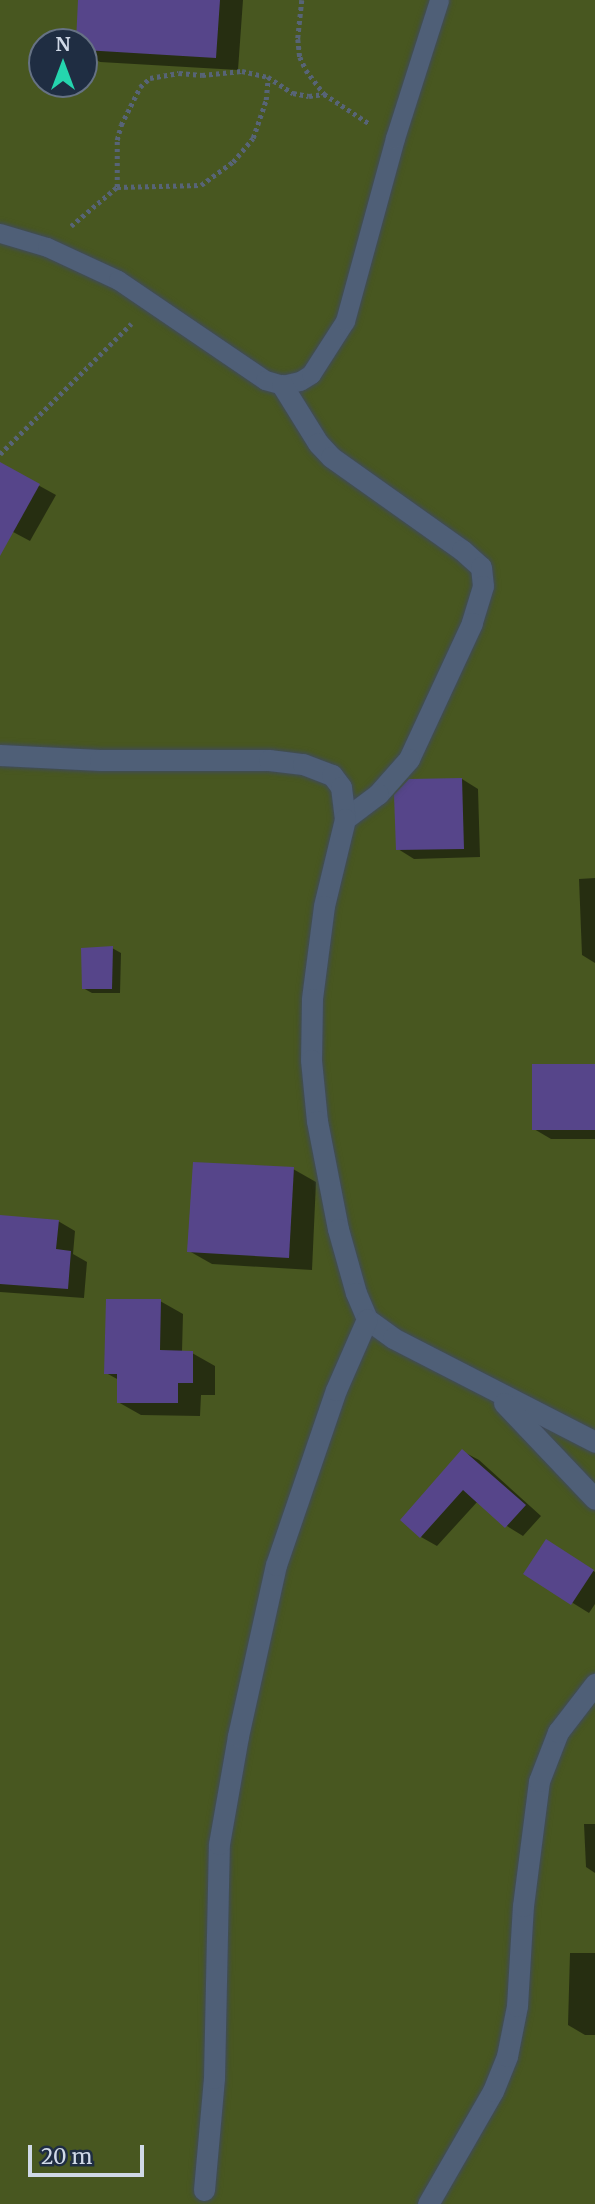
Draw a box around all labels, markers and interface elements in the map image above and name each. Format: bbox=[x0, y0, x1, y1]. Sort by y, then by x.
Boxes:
north arrow bbox=[28, 28, 98, 98]
text: N bbox=[55, 32, 71, 56]
scale bar bbox=[32, 2130, 147, 2174]
text: 20 m bbox=[41, 2143, 92, 2170]

